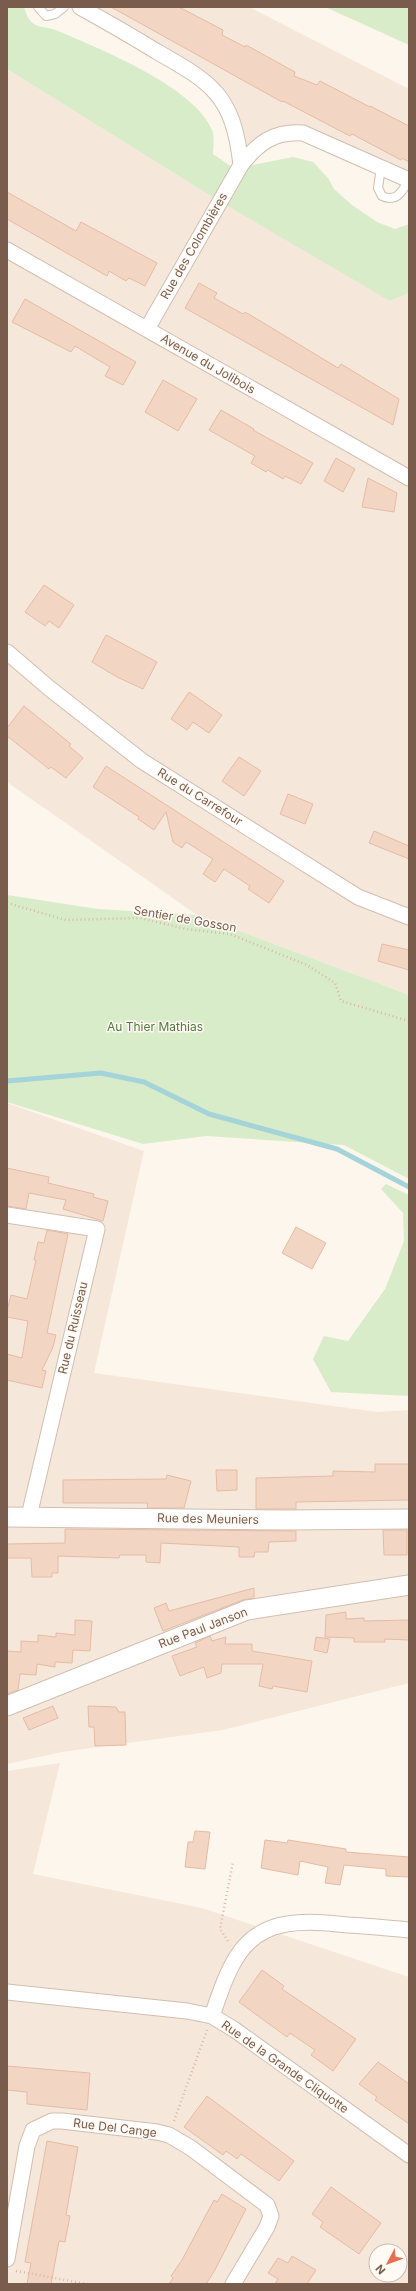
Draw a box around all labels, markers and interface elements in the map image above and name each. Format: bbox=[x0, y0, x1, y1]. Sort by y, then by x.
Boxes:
street label: Rue des Colombières bbox=[157, 190, 230, 302]
street label: Avenue du Jolibois bbox=[158, 330, 258, 397]
street label: Rue du Carrefour bbox=[155, 764, 246, 829]
street label: Sentier de Gosson bbox=[132, 902, 238, 935]
park label: Au Thier Mathias bbox=[107, 1019, 203, 1034]
street label: Rue du Ruisseau bbox=[55, 1280, 90, 1376]
street label: Rue des Meuniers bbox=[157, 1510, 259, 1527]
street label: Rue Paul Janson bbox=[156, 1604, 250, 1651]
street label: Rue de la Grande Cliquotte bbox=[219, 2017, 352, 2116]
street label: Rue Del Cange bbox=[72, 2115, 158, 2140]
north arrow bbox=[368, 2243, 408, 2283]
text: N bbox=[372, 2262, 388, 2277]

